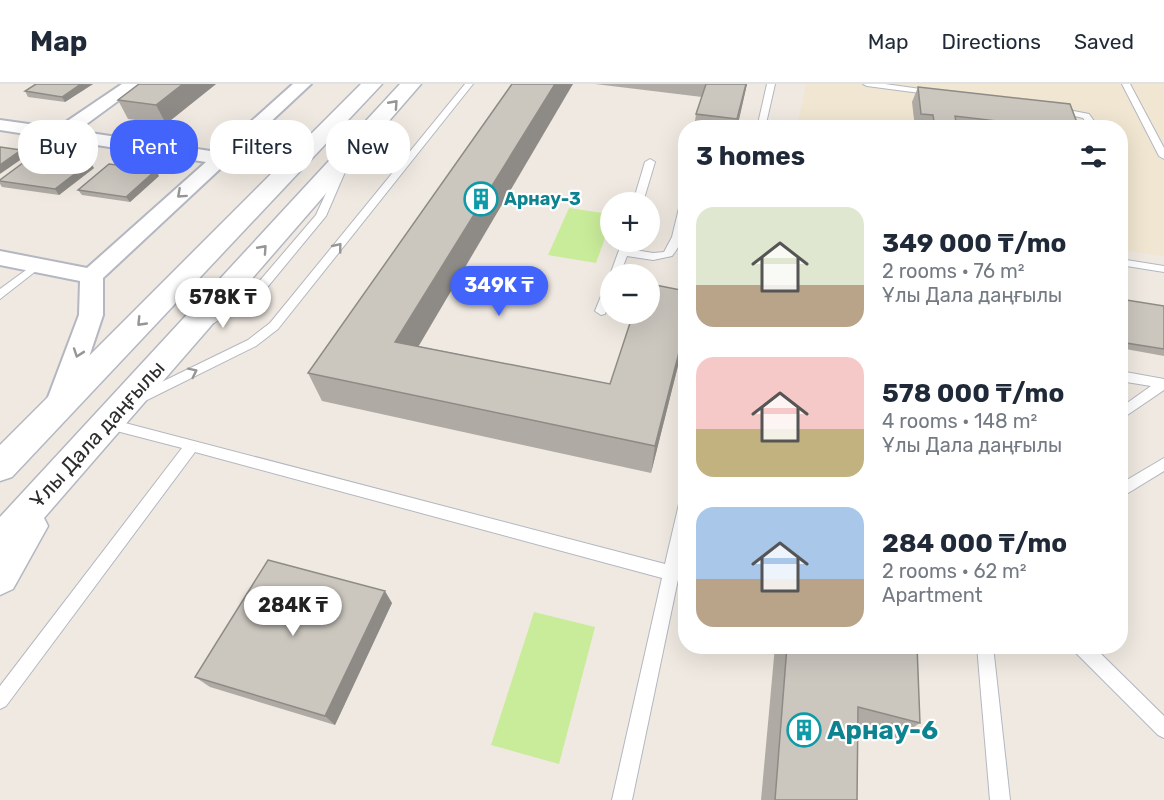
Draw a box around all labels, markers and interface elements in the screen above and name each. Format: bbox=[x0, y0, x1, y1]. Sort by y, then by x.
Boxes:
text: Map bbox=[30, 25, 87, 58]
text: Map bbox=[868, 29, 909, 54]
text: Directions bbox=[942, 29, 1041, 54]
text: Saved bbox=[1074, 29, 1134, 54]
one-way arrow bbox=[387, 100, 398, 111]
chip: Buy bbox=[18, 120, 98, 174]
chip: Rent bbox=[110, 120, 198, 174]
chip: Filters bbox=[210, 120, 314, 174]
chip: New bbox=[326, 120, 410, 174]
icon: filters bbox=[1077, 140, 1110, 173]
text: 3 homes bbox=[696, 141, 805, 172]
building icon: Арнау-3 bbox=[463, 181, 499, 217]
one-way arrow bbox=[178, 187, 188, 198]
place label: Арнау-3 bbox=[504, 188, 581, 210]
map controls bbox=[600, 192, 660, 324]
button: + bbox=[600, 192, 660, 252]
text: 349 000 ₸/mo bbox=[882, 228, 1066, 259]
icon: home bbox=[744, 231, 816, 303]
one-way arrow bbox=[330, 243, 341, 254]
one-way arrow bbox=[256, 245, 267, 256]
text: 2 rooms · 76 m² bbox=[882, 259, 1025, 283]
button: − bbox=[600, 264, 660, 324]
pin: 349K ₸ bbox=[450, 266, 548, 317]
text: 349K ₸ bbox=[464, 273, 534, 297]
pin: 578K ₸ bbox=[174, 278, 272, 329]
text: Ұлы Дала даңғылы bbox=[882, 283, 1062, 307]
text: 578K ₸ bbox=[189, 285, 257, 309]
one-way arrow bbox=[138, 314, 149, 325]
one-way arrow bbox=[73, 347, 86, 358]
street label: Ұлы Дала даңғылы bbox=[24, 355, 170, 513]
one-way arrow bbox=[186, 368, 197, 380]
text: 578 000 ₸/mo bbox=[882, 378, 1064, 409]
icon: home bbox=[744, 381, 816, 453]
text: 4 rooms · 148 m² bbox=[882, 409, 1037, 433]
text: Ұлы Дала даңғылы bbox=[882, 433, 1062, 457]
text: 284 000 ₸/mo bbox=[882, 528, 1067, 559]
icon: home bbox=[744, 531, 816, 603]
text: 2 rooms · 62 m² bbox=[882, 559, 1027, 583]
text: Apartment bbox=[882, 583, 983, 607]
pin: 284K ₸ bbox=[244, 586, 342, 637]
text: 284K ₸ bbox=[258, 593, 328, 617]
building icon: Арнау-6 bbox=[786, 712, 822, 748]
place label: Арнау-6 bbox=[827, 715, 938, 746]

